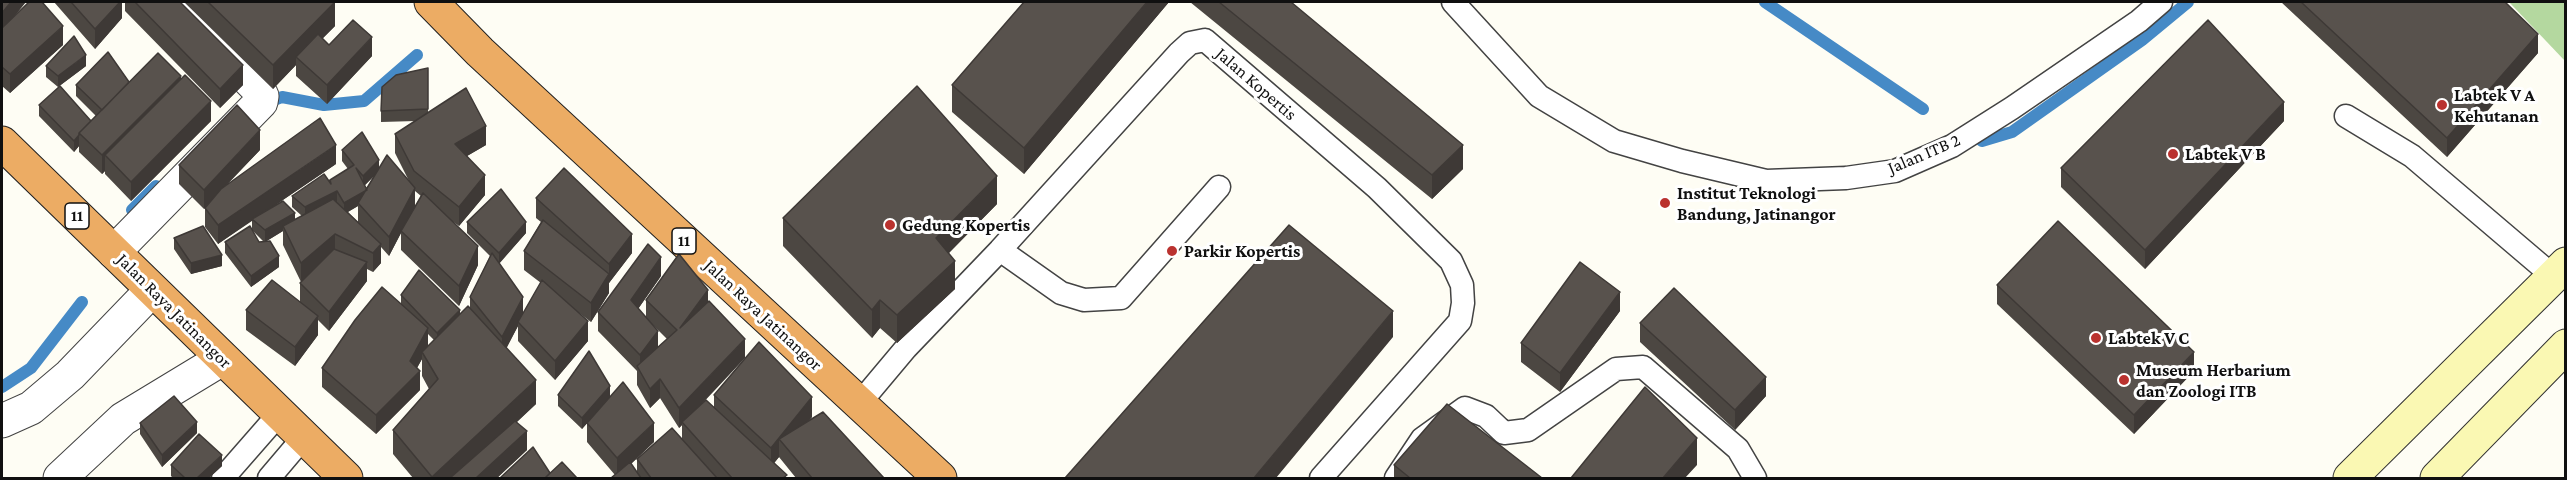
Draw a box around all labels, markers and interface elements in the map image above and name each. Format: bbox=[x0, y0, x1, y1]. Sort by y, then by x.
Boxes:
street label: Jalan Kopertis bbox=[1211, 43, 1301, 125]
place label: Labtek V A Kehutanan bbox=[2454, 84, 2539, 127]
marker: Labtek V A Kehutanan bbox=[2435, 98, 2449, 112]
street label: Jalan ITB 2 bbox=[1884, 129, 1964, 179]
place label: Labtek V B bbox=[2185, 143, 2266, 165]
marker: Labtek V B bbox=[2166, 147, 2180, 161]
place label: Institut Teknologi Bandung, Jatinangor bbox=[1677, 182, 1836, 224]
marker: Institut Teknologi Bandung, Jatinangor bbox=[1658, 196, 1672, 210]
road number: 11 bbox=[65, 203, 89, 229]
place label: Gedung Kopertis bbox=[902, 214, 1030, 236]
marker: Gedung Kopertis bbox=[883, 218, 897, 232]
road number: 11 bbox=[672, 228, 696, 254]
place label: Parkir Kopertis bbox=[1184, 240, 1300, 262]
marker: Parkir Kopertis bbox=[1165, 244, 1179, 258]
street label: Jalan Raya Jatinangor bbox=[112, 249, 236, 373]
street label: Jalan Raya Jatinangor bbox=[699, 255, 827, 375]
place label: Labtek V C bbox=[2108, 327, 2189, 349]
marker: Labtek V C bbox=[2089, 331, 2103, 345]
place label: Museum Herbarium dan Zoologi ITB bbox=[2136, 359, 2291, 401]
marker: Museum Herbarium dan Zoologi ITB bbox=[2117, 373, 2131, 387]

